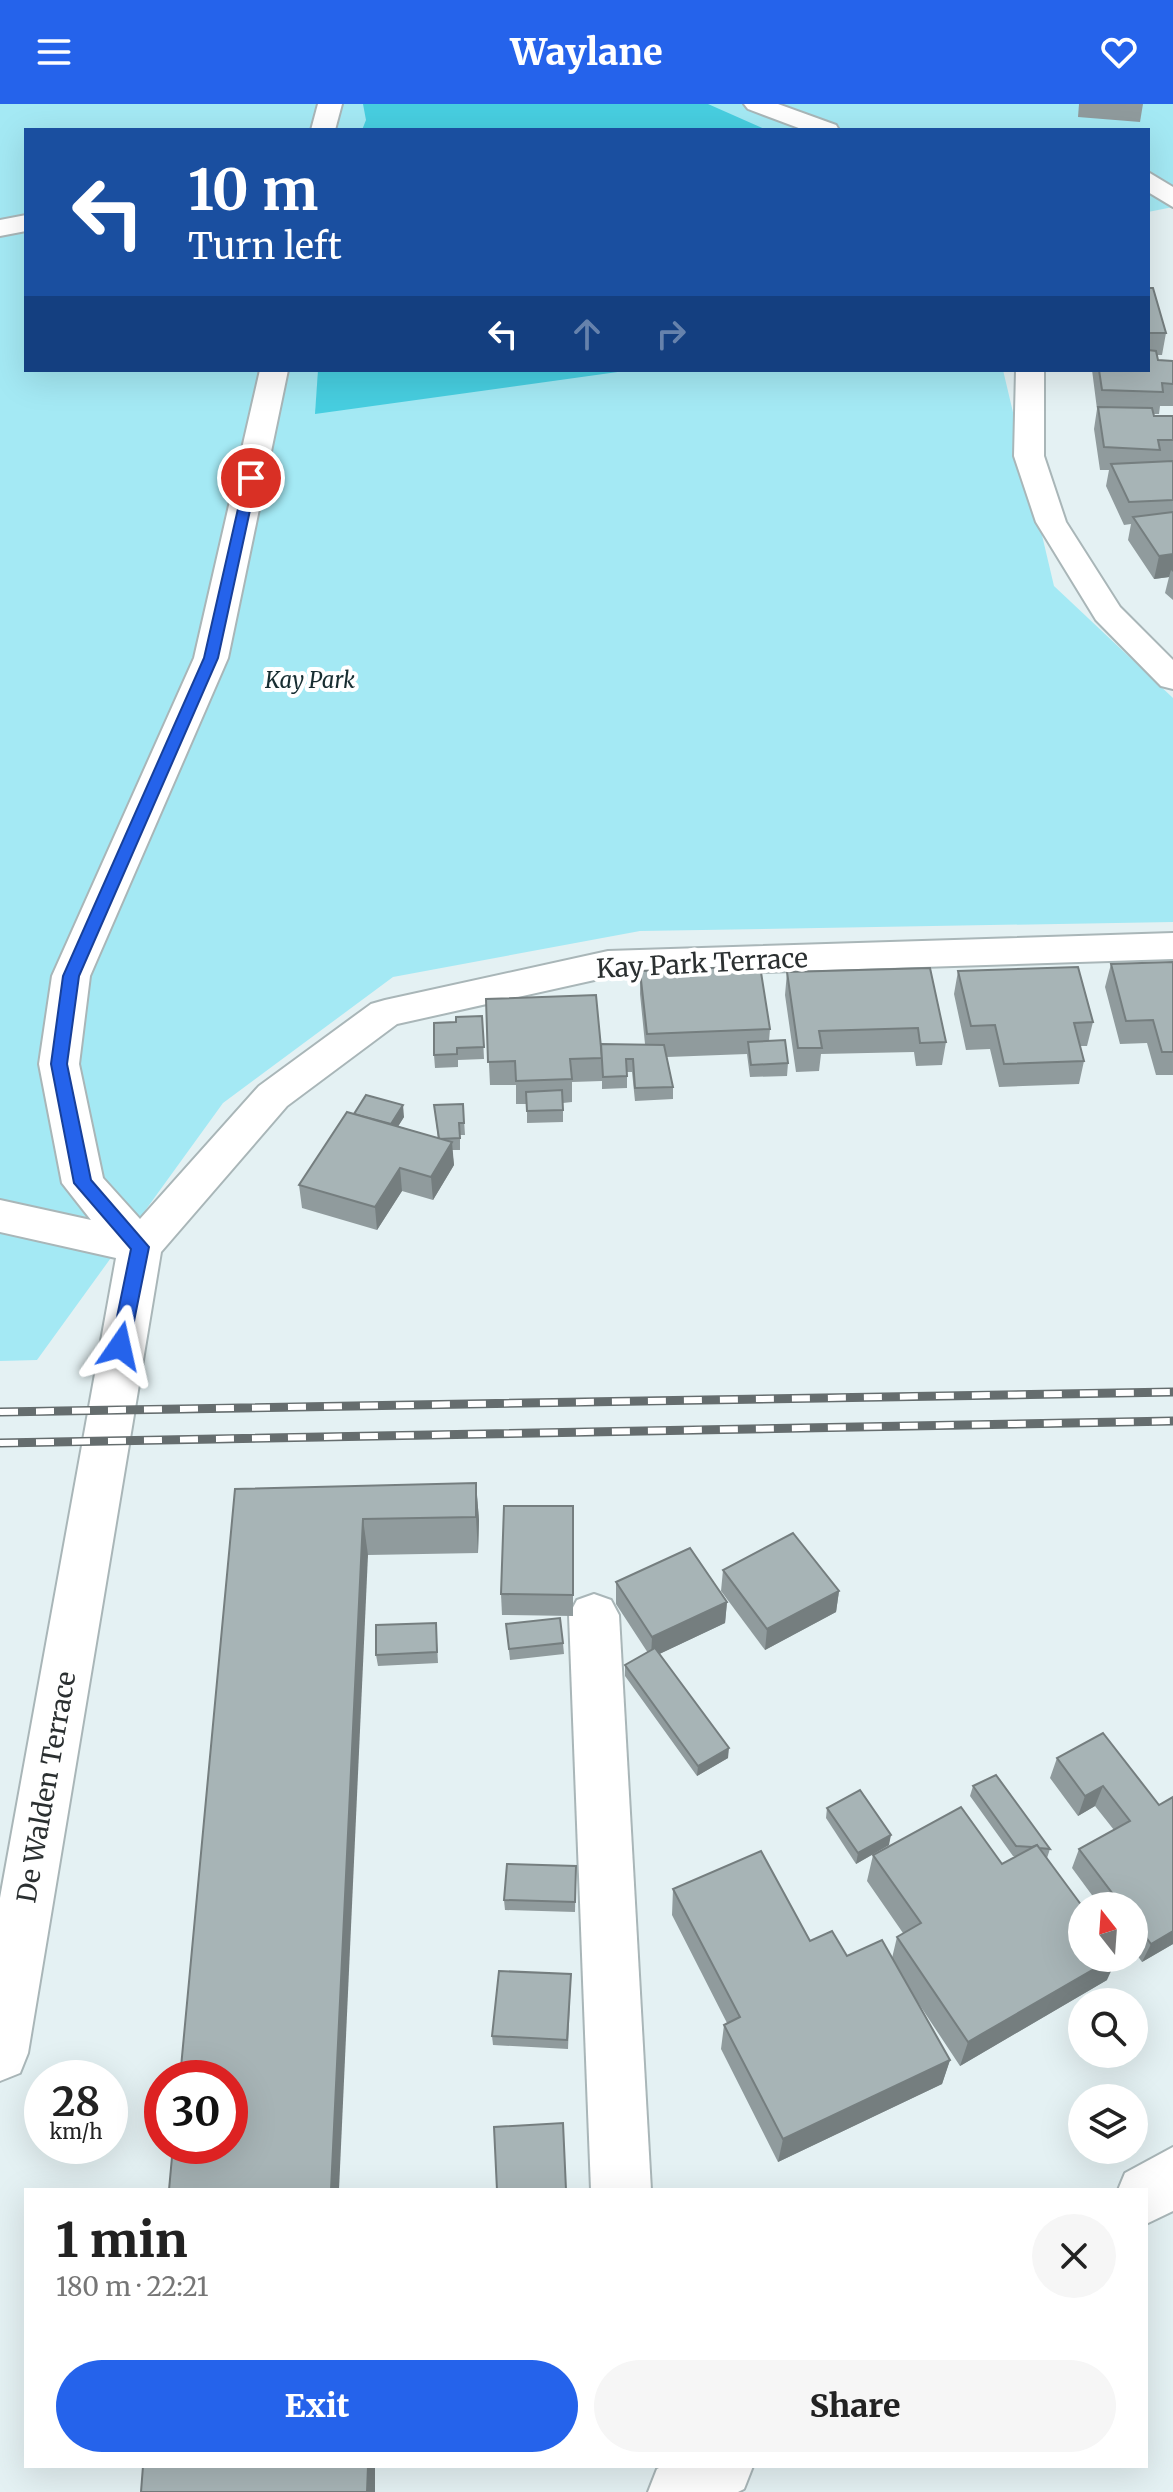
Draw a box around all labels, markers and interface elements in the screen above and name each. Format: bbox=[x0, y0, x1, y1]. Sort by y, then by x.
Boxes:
icon: menu bbox=[32, 30, 76, 74]
text: Waylane bbox=[510, 30, 663, 75]
icon: heart bbox=[1097, 30, 1141, 74]
text: 10 m bbox=[188, 155, 318, 225]
icon: left bbox=[56, 160, 160, 264]
text: Turn left bbox=[188, 224, 342, 269]
icon: left bbox=[481, 312, 525, 356]
icon: ahead bbox=[565, 312, 609, 356]
icon: right bbox=[649, 312, 693, 356]
pin bbox=[217, 444, 285, 512]
icon: arrive bbox=[229, 456, 273, 500]
park label: Kay Park bbox=[264, 666, 355, 694]
street label: Kay Park Terrace bbox=[595, 941, 809, 985]
position arrow bbox=[78, 1304, 162, 1388]
street label: De Walden Terrace bbox=[9, 1669, 83, 1905]
north arrow bbox=[1068, 1892, 1148, 1972]
map controls bbox=[1068, 1892, 1148, 2164]
button: search bbox=[1068, 1988, 1148, 2068]
speed limit sign: 30 bbox=[144, 2060, 248, 2164]
text: 28 bbox=[52, 2077, 100, 2127]
button: layers bbox=[1068, 2084, 1148, 2164]
text: km/h bbox=[50, 2119, 102, 2144]
text: 1 min bbox=[56, 2210, 188, 2270]
button: close bbox=[1032, 2214, 1116, 2298]
text: 180 m · 22:21 bbox=[56, 2270, 209, 2303]
button: Exit bbox=[56, 2360, 578, 2452]
button: Share bbox=[594, 2360, 1116, 2452]

